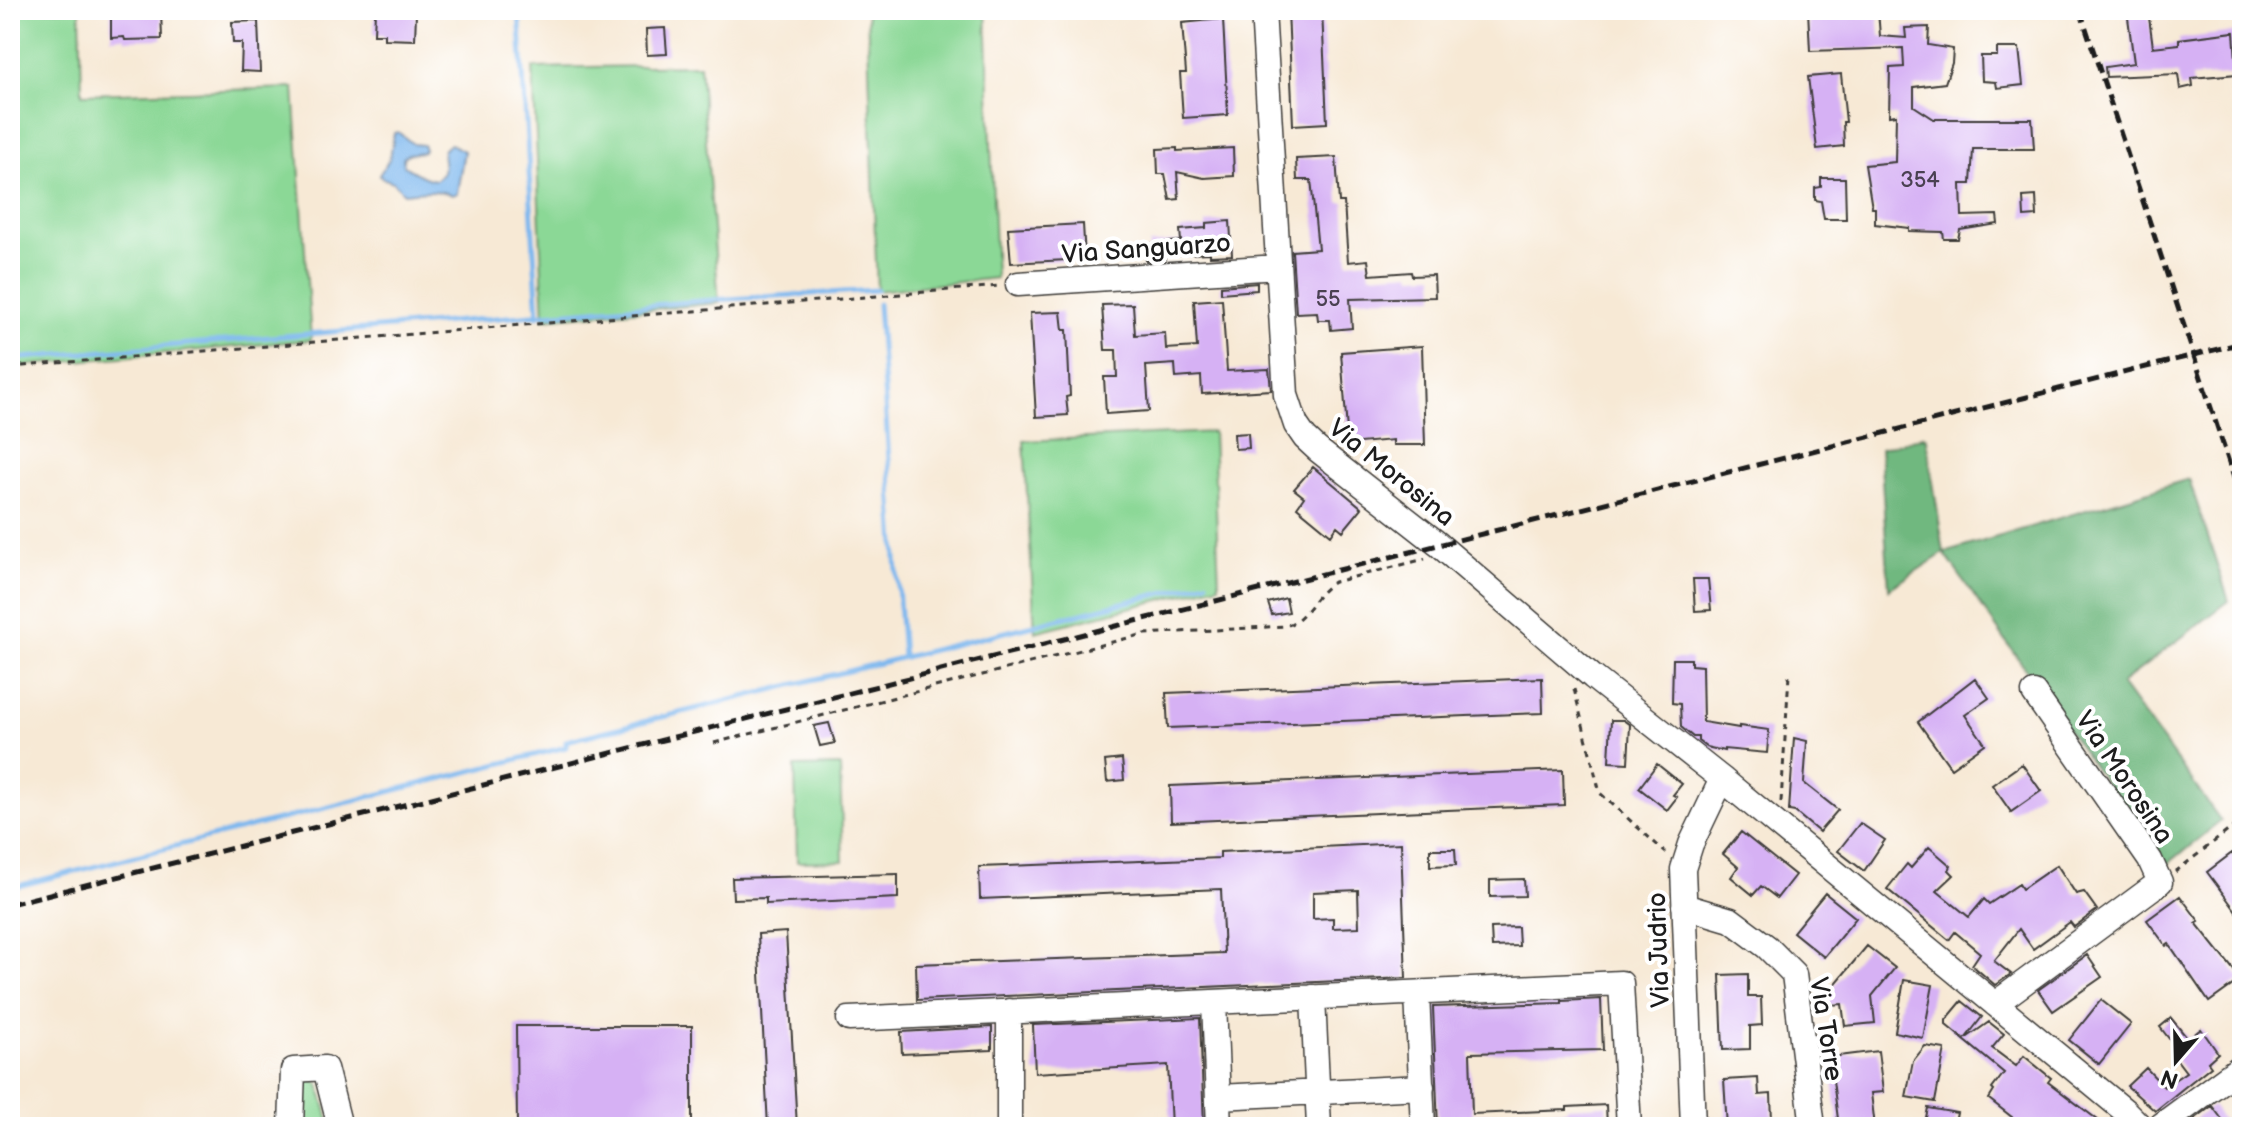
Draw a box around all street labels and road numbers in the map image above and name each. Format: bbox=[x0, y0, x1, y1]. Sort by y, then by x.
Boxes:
street label: Via Sanguarzo bbox=[1061, 228, 1232, 271]
street label: Via Morosina bbox=[1322, 413, 1460, 533]
street label: Via Morosina bbox=[2068, 706, 2179, 850]
street label: Via Judrio bbox=[1642, 892, 1677, 1008]
street label: Via Torre bbox=[1802, 975, 1849, 1083]

